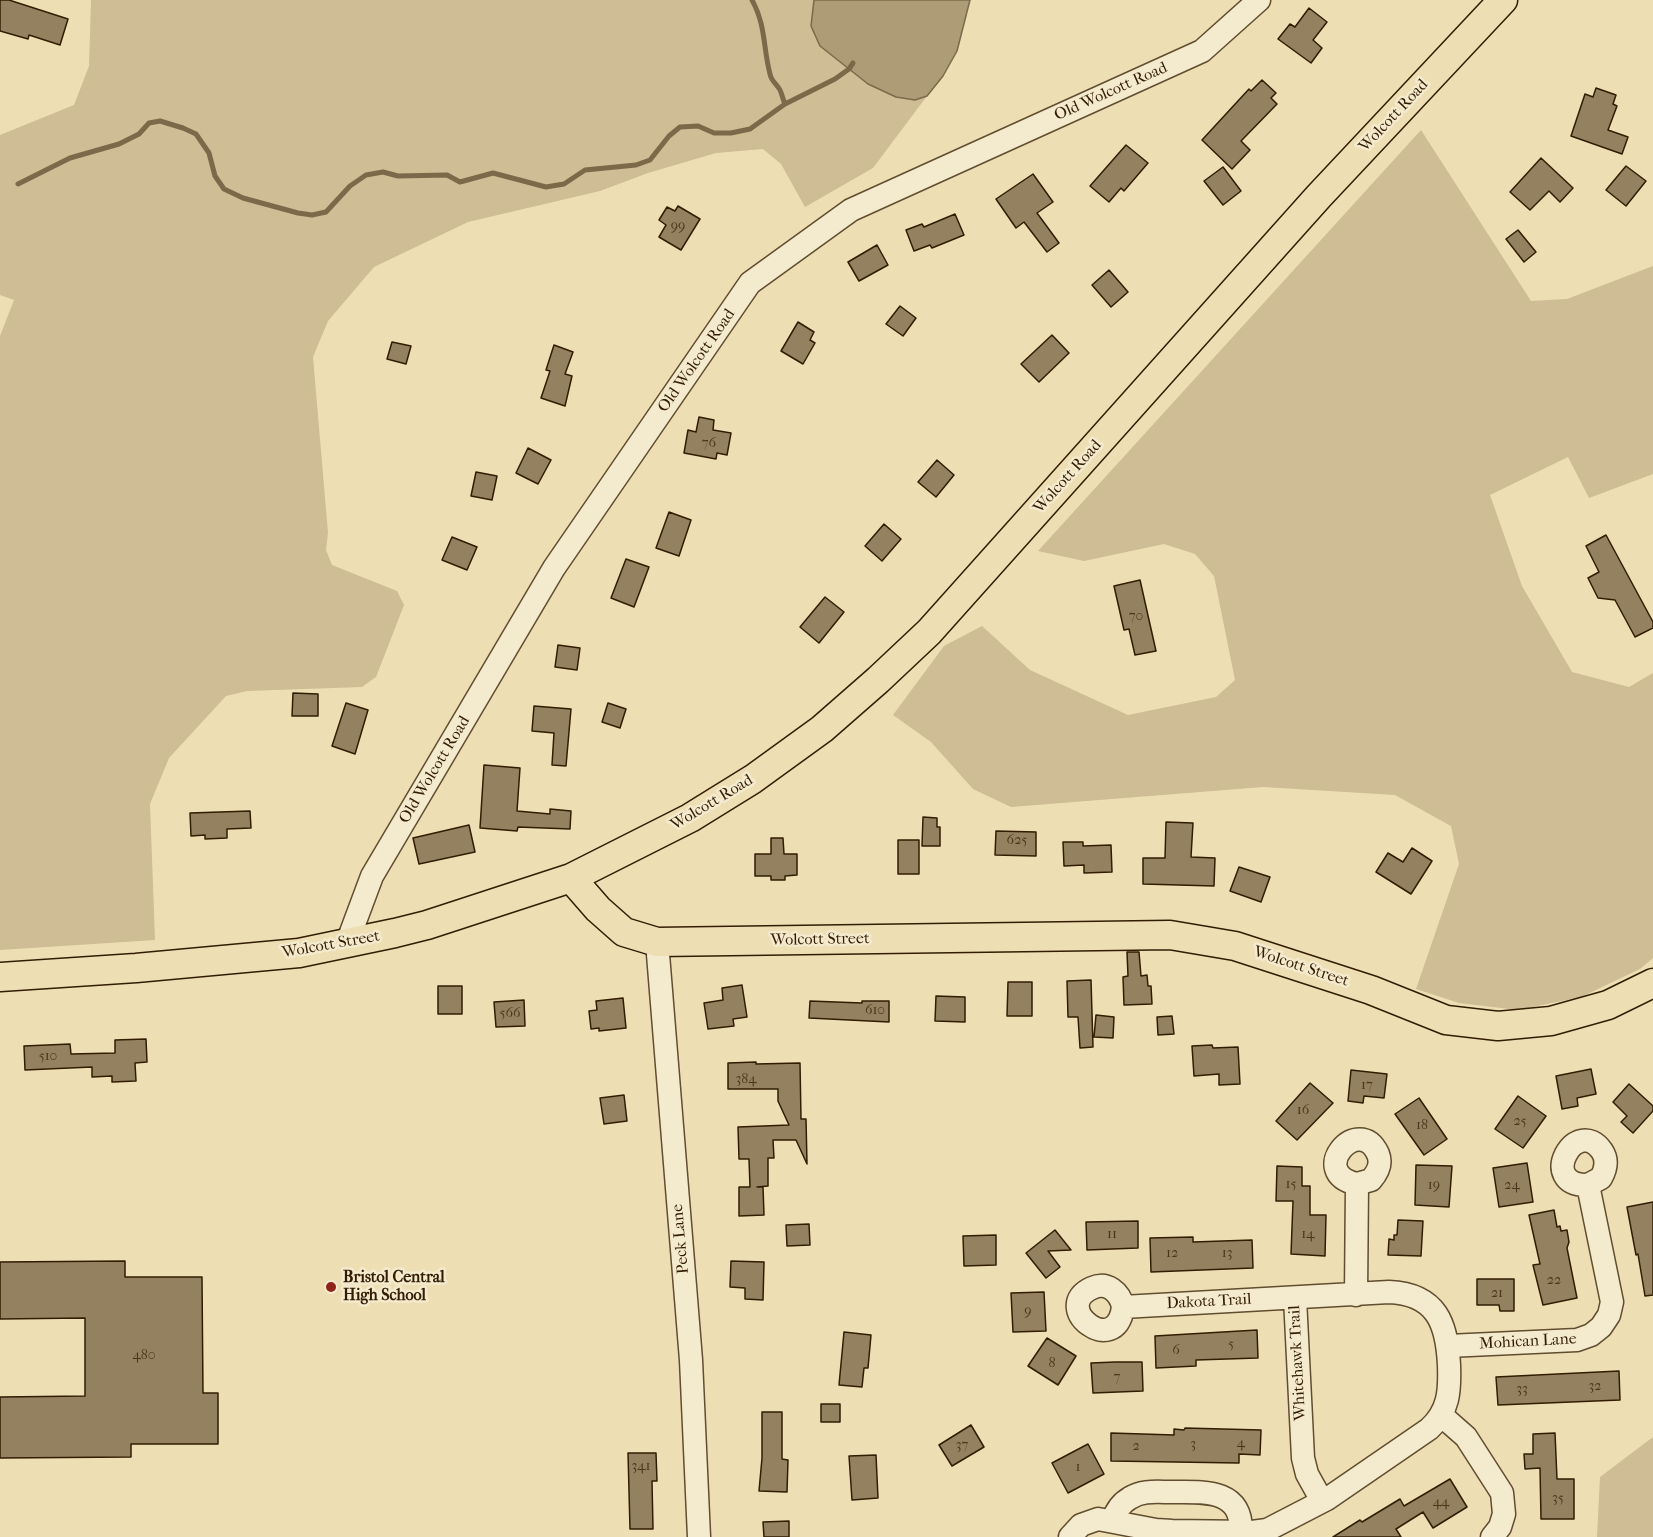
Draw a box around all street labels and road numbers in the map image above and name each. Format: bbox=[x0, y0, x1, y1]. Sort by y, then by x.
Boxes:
street label: Old Wolcott Road bbox=[1052, 58, 1170, 126]
street label: Wolcott Road bbox=[1355, 76, 1433, 156]
street label: Old Wolcott Road bbox=[654, 306, 740, 416]
street label: Wolcott Road bbox=[1030, 436, 1106, 518]
street label: Old Wolcott Road bbox=[395, 713, 475, 827]
street label: Wolcott Road bbox=[667, 771, 757, 835]
street label: Wolcott Street bbox=[281, 927, 381, 963]
street label: Wolcott Street bbox=[770, 930, 870, 950]
street label: Wolcott Street bbox=[1251, 943, 1351, 991]
street label: Peck Lane bbox=[668, 1203, 694, 1275]
street label: Dakota Trail bbox=[1166, 1290, 1252, 1314]
street label: Whitehawk Trail bbox=[1285, 1305, 1311, 1421]
street label: Mohican Lane bbox=[1479, 1330, 1577, 1354]

